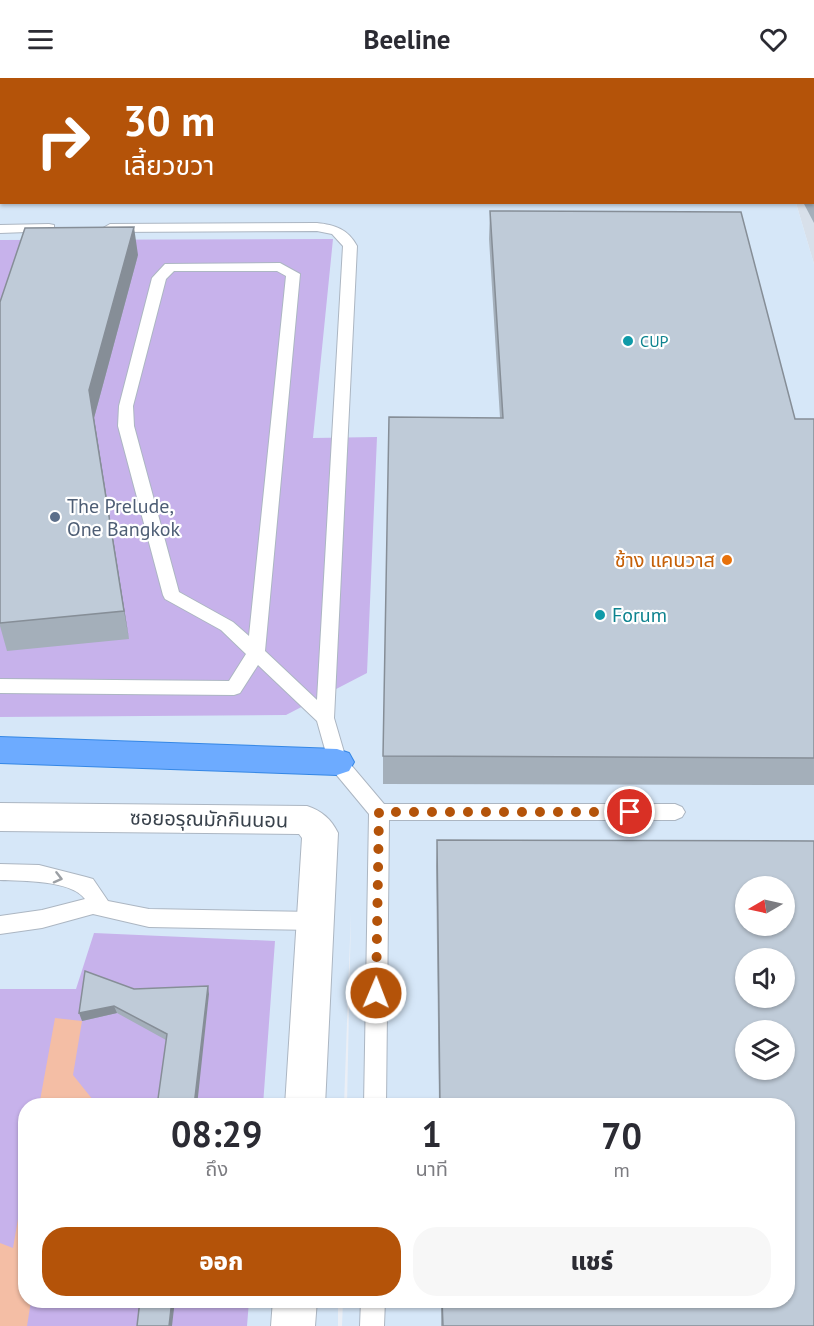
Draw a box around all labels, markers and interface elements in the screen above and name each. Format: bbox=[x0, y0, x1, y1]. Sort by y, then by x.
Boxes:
text: Beeline bbox=[364, 22, 450, 56]
icon: menu bbox=[24, 23, 57, 56]
icon: heart bbox=[757, 23, 790, 56]
text: 30 m bbox=[123, 93, 215, 148]
icon: right bbox=[24, 102, 102, 180]
text: เลี้ยวขวา bbox=[123, 148, 214, 182]
place label: CUP bbox=[640, 331, 669, 351]
marker: CUP bbox=[621, 334, 635, 348]
place label: The Prelude, One Bangkok bbox=[67, 493, 180, 542]
marker: The Prelude, One Bangkok bbox=[48, 510, 62, 524]
place label: ช้าง แคนวาส bbox=[615, 547, 715, 573]
marker: ช้าง แคนวาส bbox=[720, 553, 734, 567]
place label: Forum bbox=[612, 602, 667, 628]
marker: Forum bbox=[593, 608, 607, 622]
pin bbox=[604, 786, 655, 837]
icon: arrive bbox=[613, 795, 646, 828]
street label: ซอยอรุณมักกินนอน bbox=[130, 805, 288, 833]
one-way arrow bbox=[53, 870, 63, 883]
north arrow bbox=[735, 876, 795, 936]
map controls bbox=[735, 876, 795, 1080]
button: sound bbox=[735, 948, 795, 1008]
position arrow bbox=[344, 961, 408, 1025]
button: layers bbox=[735, 1020, 795, 1080]
text: 08:29 bbox=[171, 1110, 262, 1157]
text: 1 bbox=[422, 1110, 442, 1157]
text: 70 bbox=[601, 1112, 642, 1159]
text: ถึง bbox=[205, 1156, 228, 1182]
text: นาที bbox=[415, 1156, 448, 1182]
text: m bbox=[613, 1157, 630, 1183]
button: ออก bbox=[42, 1227, 401, 1296]
button: แชร์ bbox=[413, 1227, 771, 1296]

